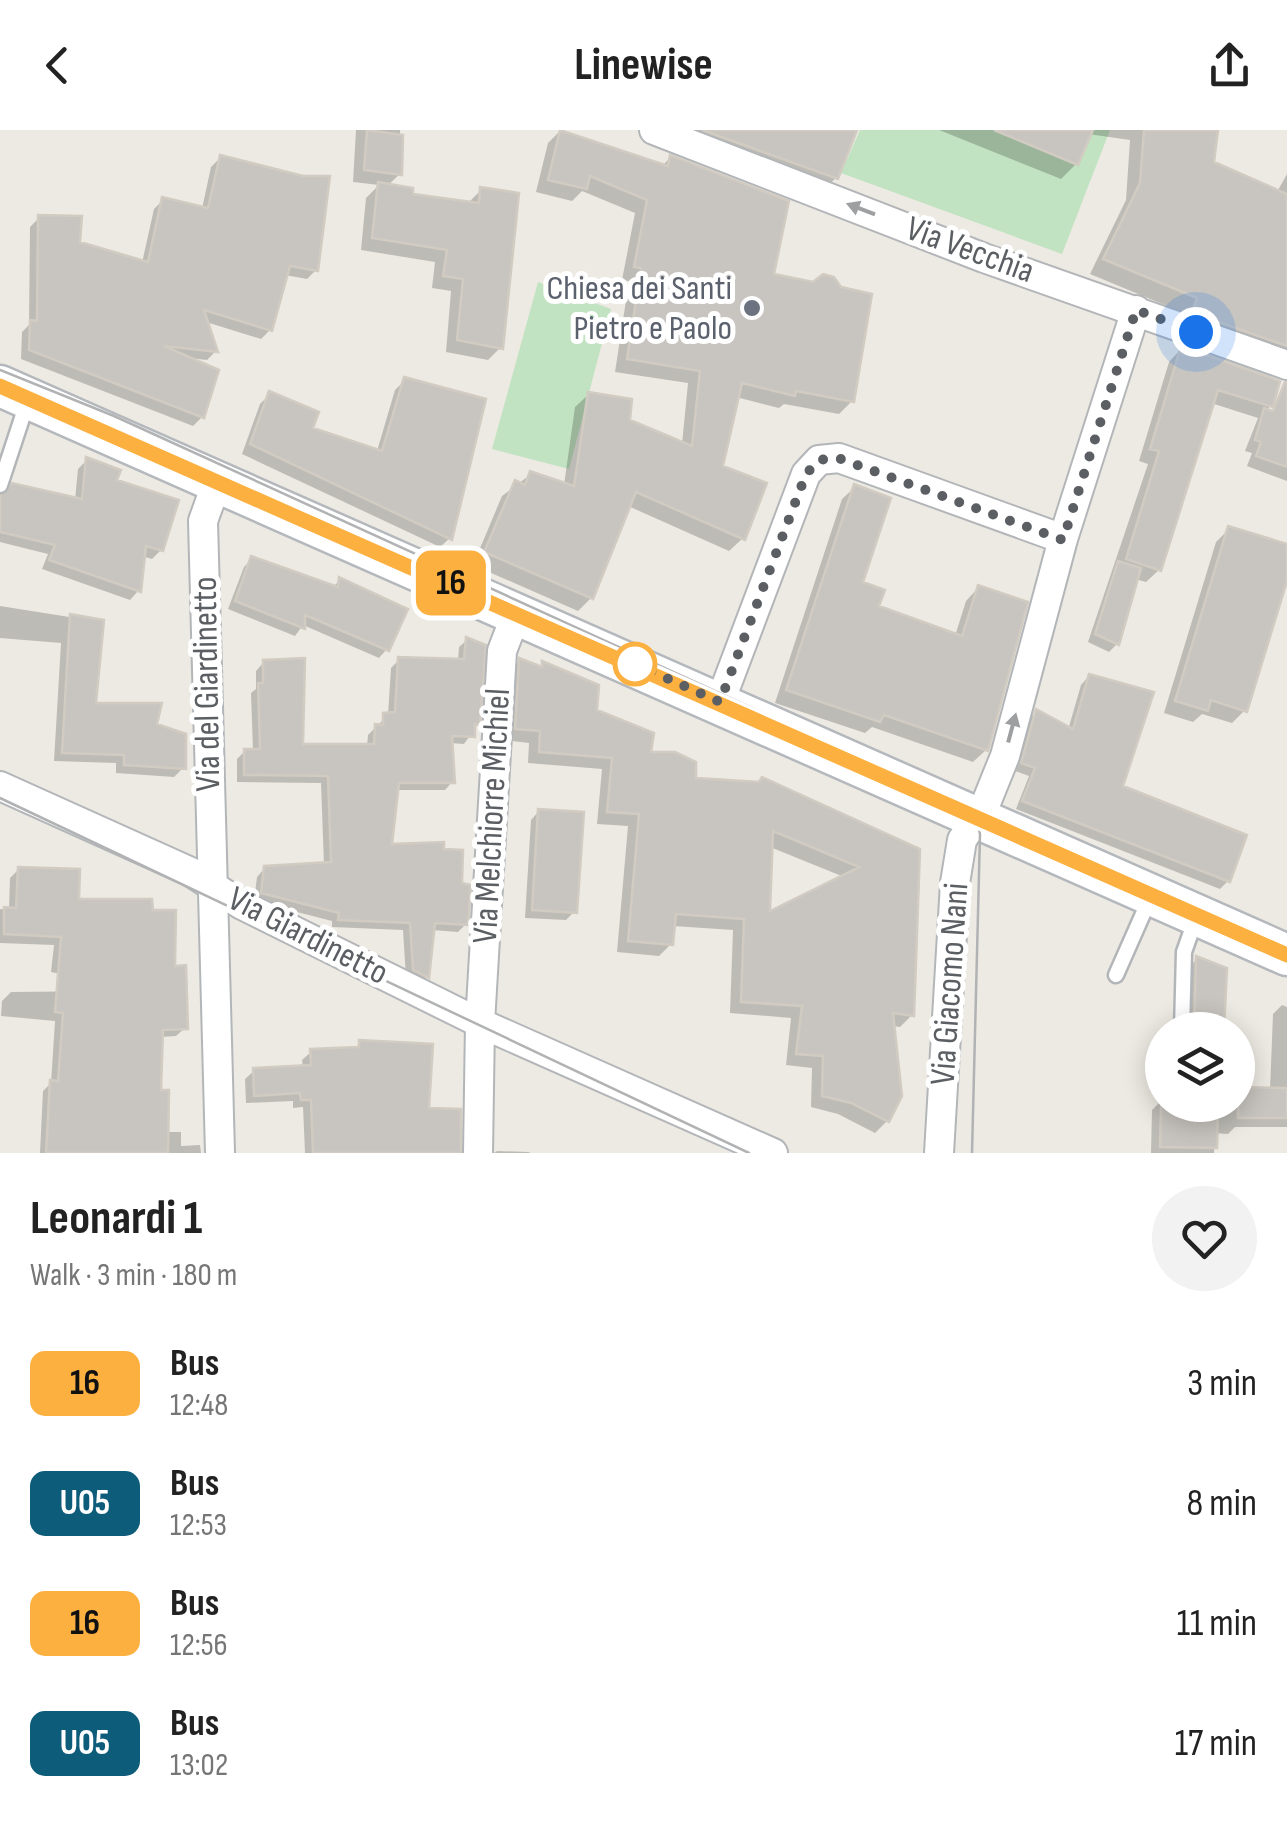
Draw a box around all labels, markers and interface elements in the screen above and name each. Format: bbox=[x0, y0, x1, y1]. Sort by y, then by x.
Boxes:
icon: back bbox=[30, 38, 85, 93]
text: Linewise bbox=[574, 38, 713, 93]
icon: share bbox=[1202, 38, 1257, 93]
one-way arrow bbox=[845, 201, 875, 216]
street label: Via Vecchia bbox=[900, 207, 1040, 293]
place label: Chiesa dei Santi Pietro e Paolo bbox=[546, 267, 732, 350]
marker: Chiesa dei Santi Pietro e Paolo bbox=[741, 297, 763, 319]
your location bbox=[1171, 307, 1221, 357]
line badge: 16 bbox=[406, 550, 496, 616]
text: 16 bbox=[436, 562, 466, 605]
street label: Via del Giardinetto bbox=[184, 576, 230, 792]
unlabelled marker bbox=[614, 643, 656, 685]
street label: Via Melchiorre Michiel bbox=[464, 687, 520, 945]
one-way arrow bbox=[1005, 713, 1021, 744]
street label: Via Giardinetto bbox=[221, 877, 395, 995]
street label: Via Giacomo Nani bbox=[921, 881, 979, 1087]
map controls bbox=[1145, 1012, 1255, 1122]
button: layers bbox=[1145, 1012, 1255, 1122]
button: heart bbox=[1152, 1186, 1257, 1291]
text: Leonardi 1 bbox=[30, 1190, 202, 1247]
text: Walk · 3 min · 180 m bbox=[30, 1256, 237, 1295]
text: Bus bbox=[170, 1341, 219, 1386]
text: 3 min bbox=[1187, 1361, 1257, 1406]
text: 16 bbox=[70, 1362, 100, 1405]
text: 12:48 bbox=[170, 1386, 228, 1425]
text: Bus bbox=[170, 1461, 219, 1506]
text: 8 min bbox=[1187, 1481, 1257, 1526]
text: U05 bbox=[60, 1482, 110, 1525]
text: 12:53 bbox=[170, 1506, 227, 1545]
text: Bus bbox=[170, 1581, 219, 1626]
text: 11 min bbox=[1177, 1601, 1257, 1646]
text: 16 bbox=[70, 1602, 100, 1645]
text: 12:56 bbox=[170, 1626, 228, 1665]
text: Bus bbox=[170, 1701, 219, 1746]
text: 17 min bbox=[1175, 1721, 1257, 1766]
text: U05 bbox=[60, 1722, 110, 1765]
text: 13:02 bbox=[170, 1746, 228, 1785]

